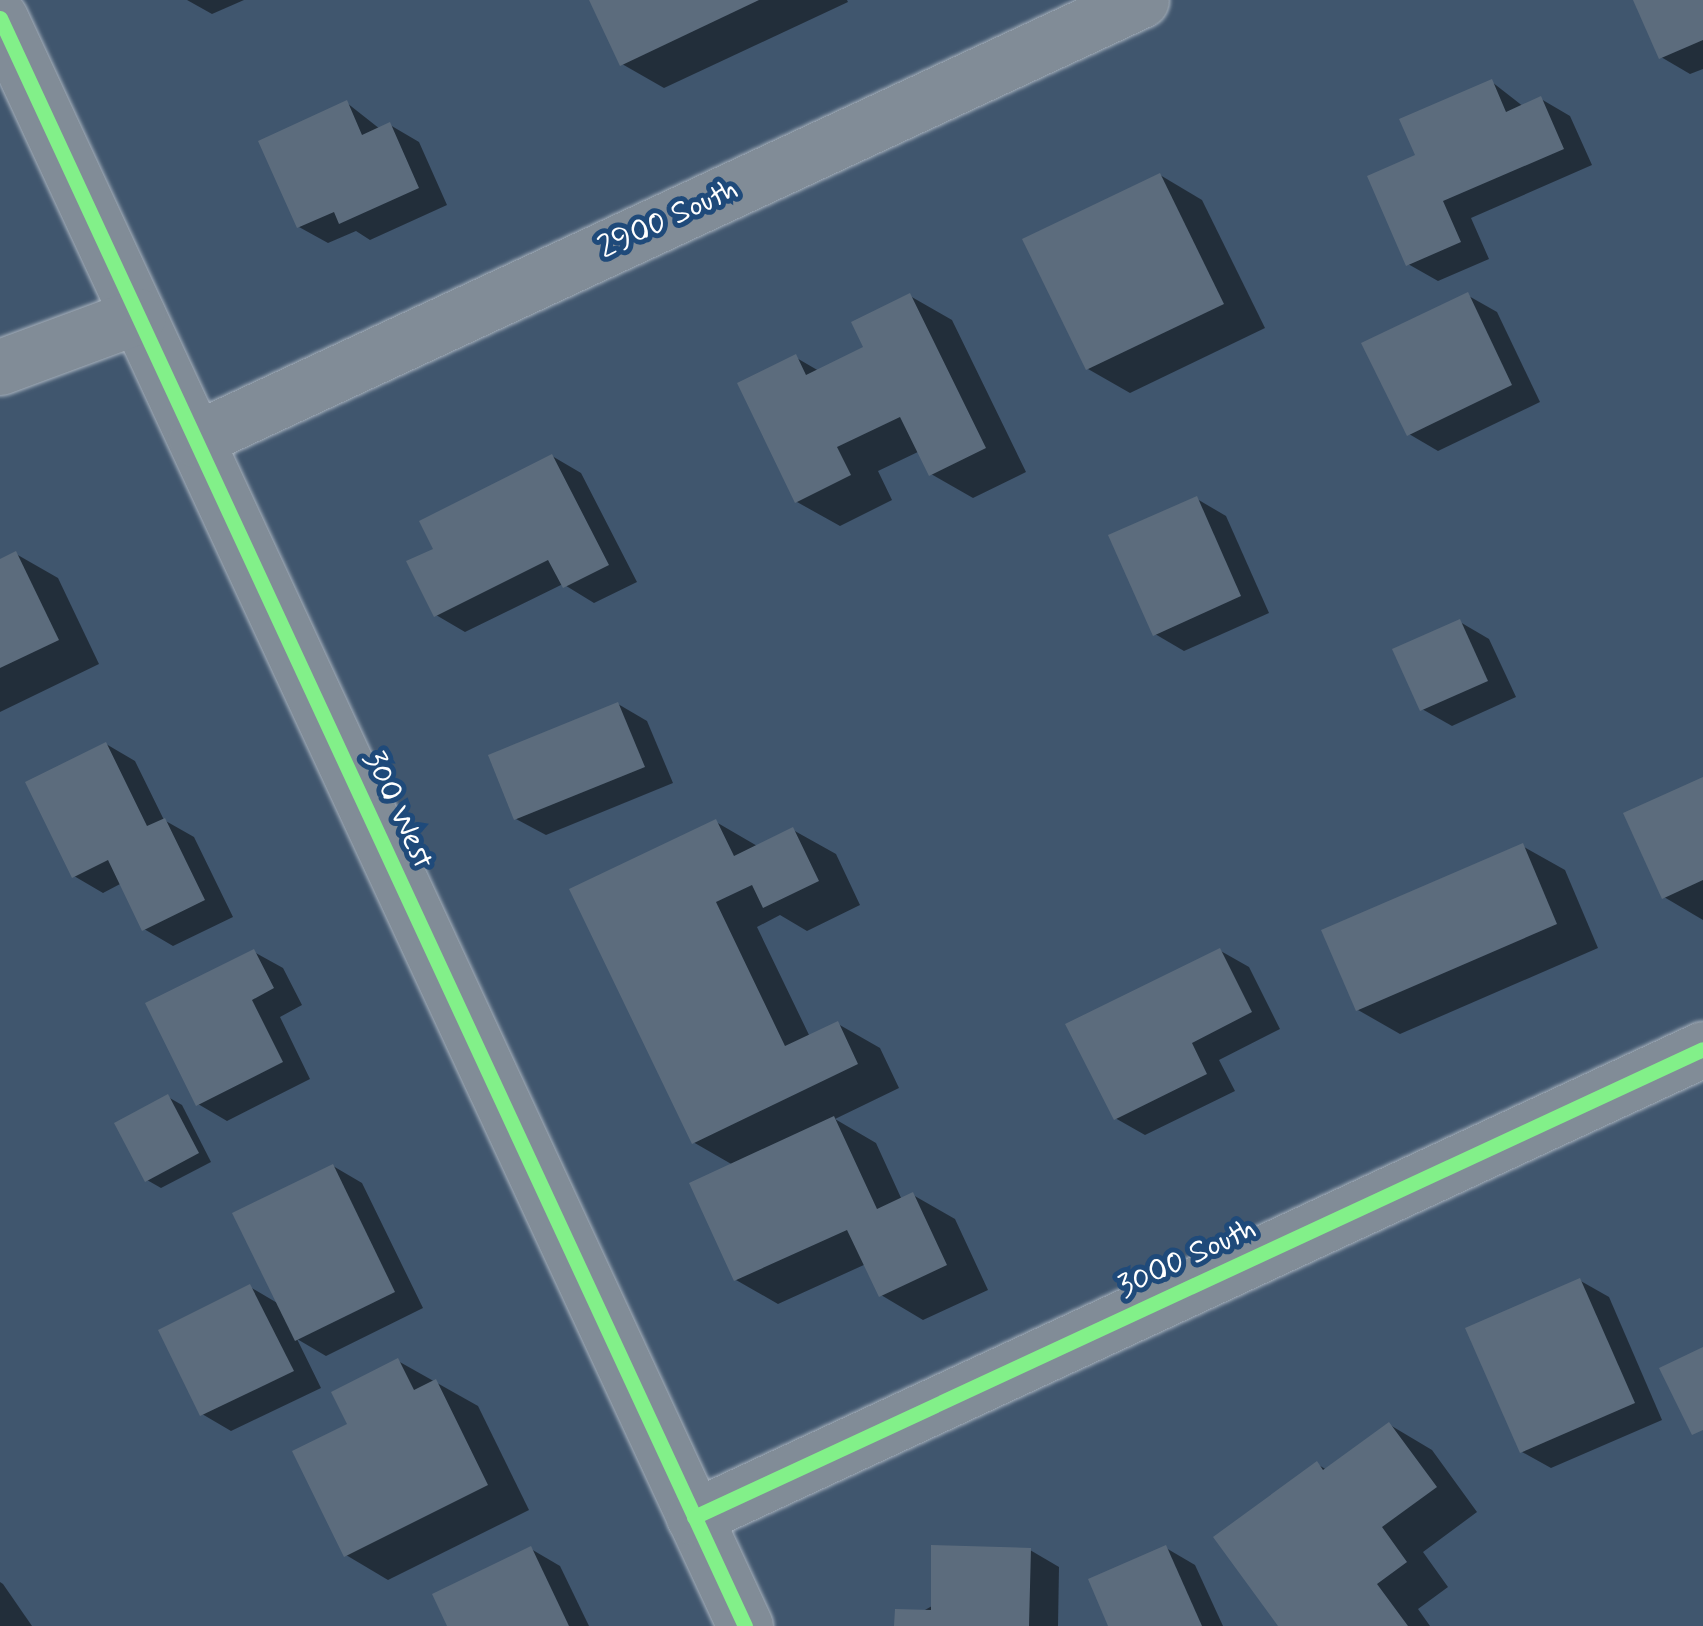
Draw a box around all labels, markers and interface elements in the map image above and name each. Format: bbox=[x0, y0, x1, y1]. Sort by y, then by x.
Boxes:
street label: 2900 South bbox=[592, 170, 744, 268]
street label: 300 West bbox=[354, 745, 442, 875]
street label: 3000 South bbox=[1112, 1209, 1262, 1307]

